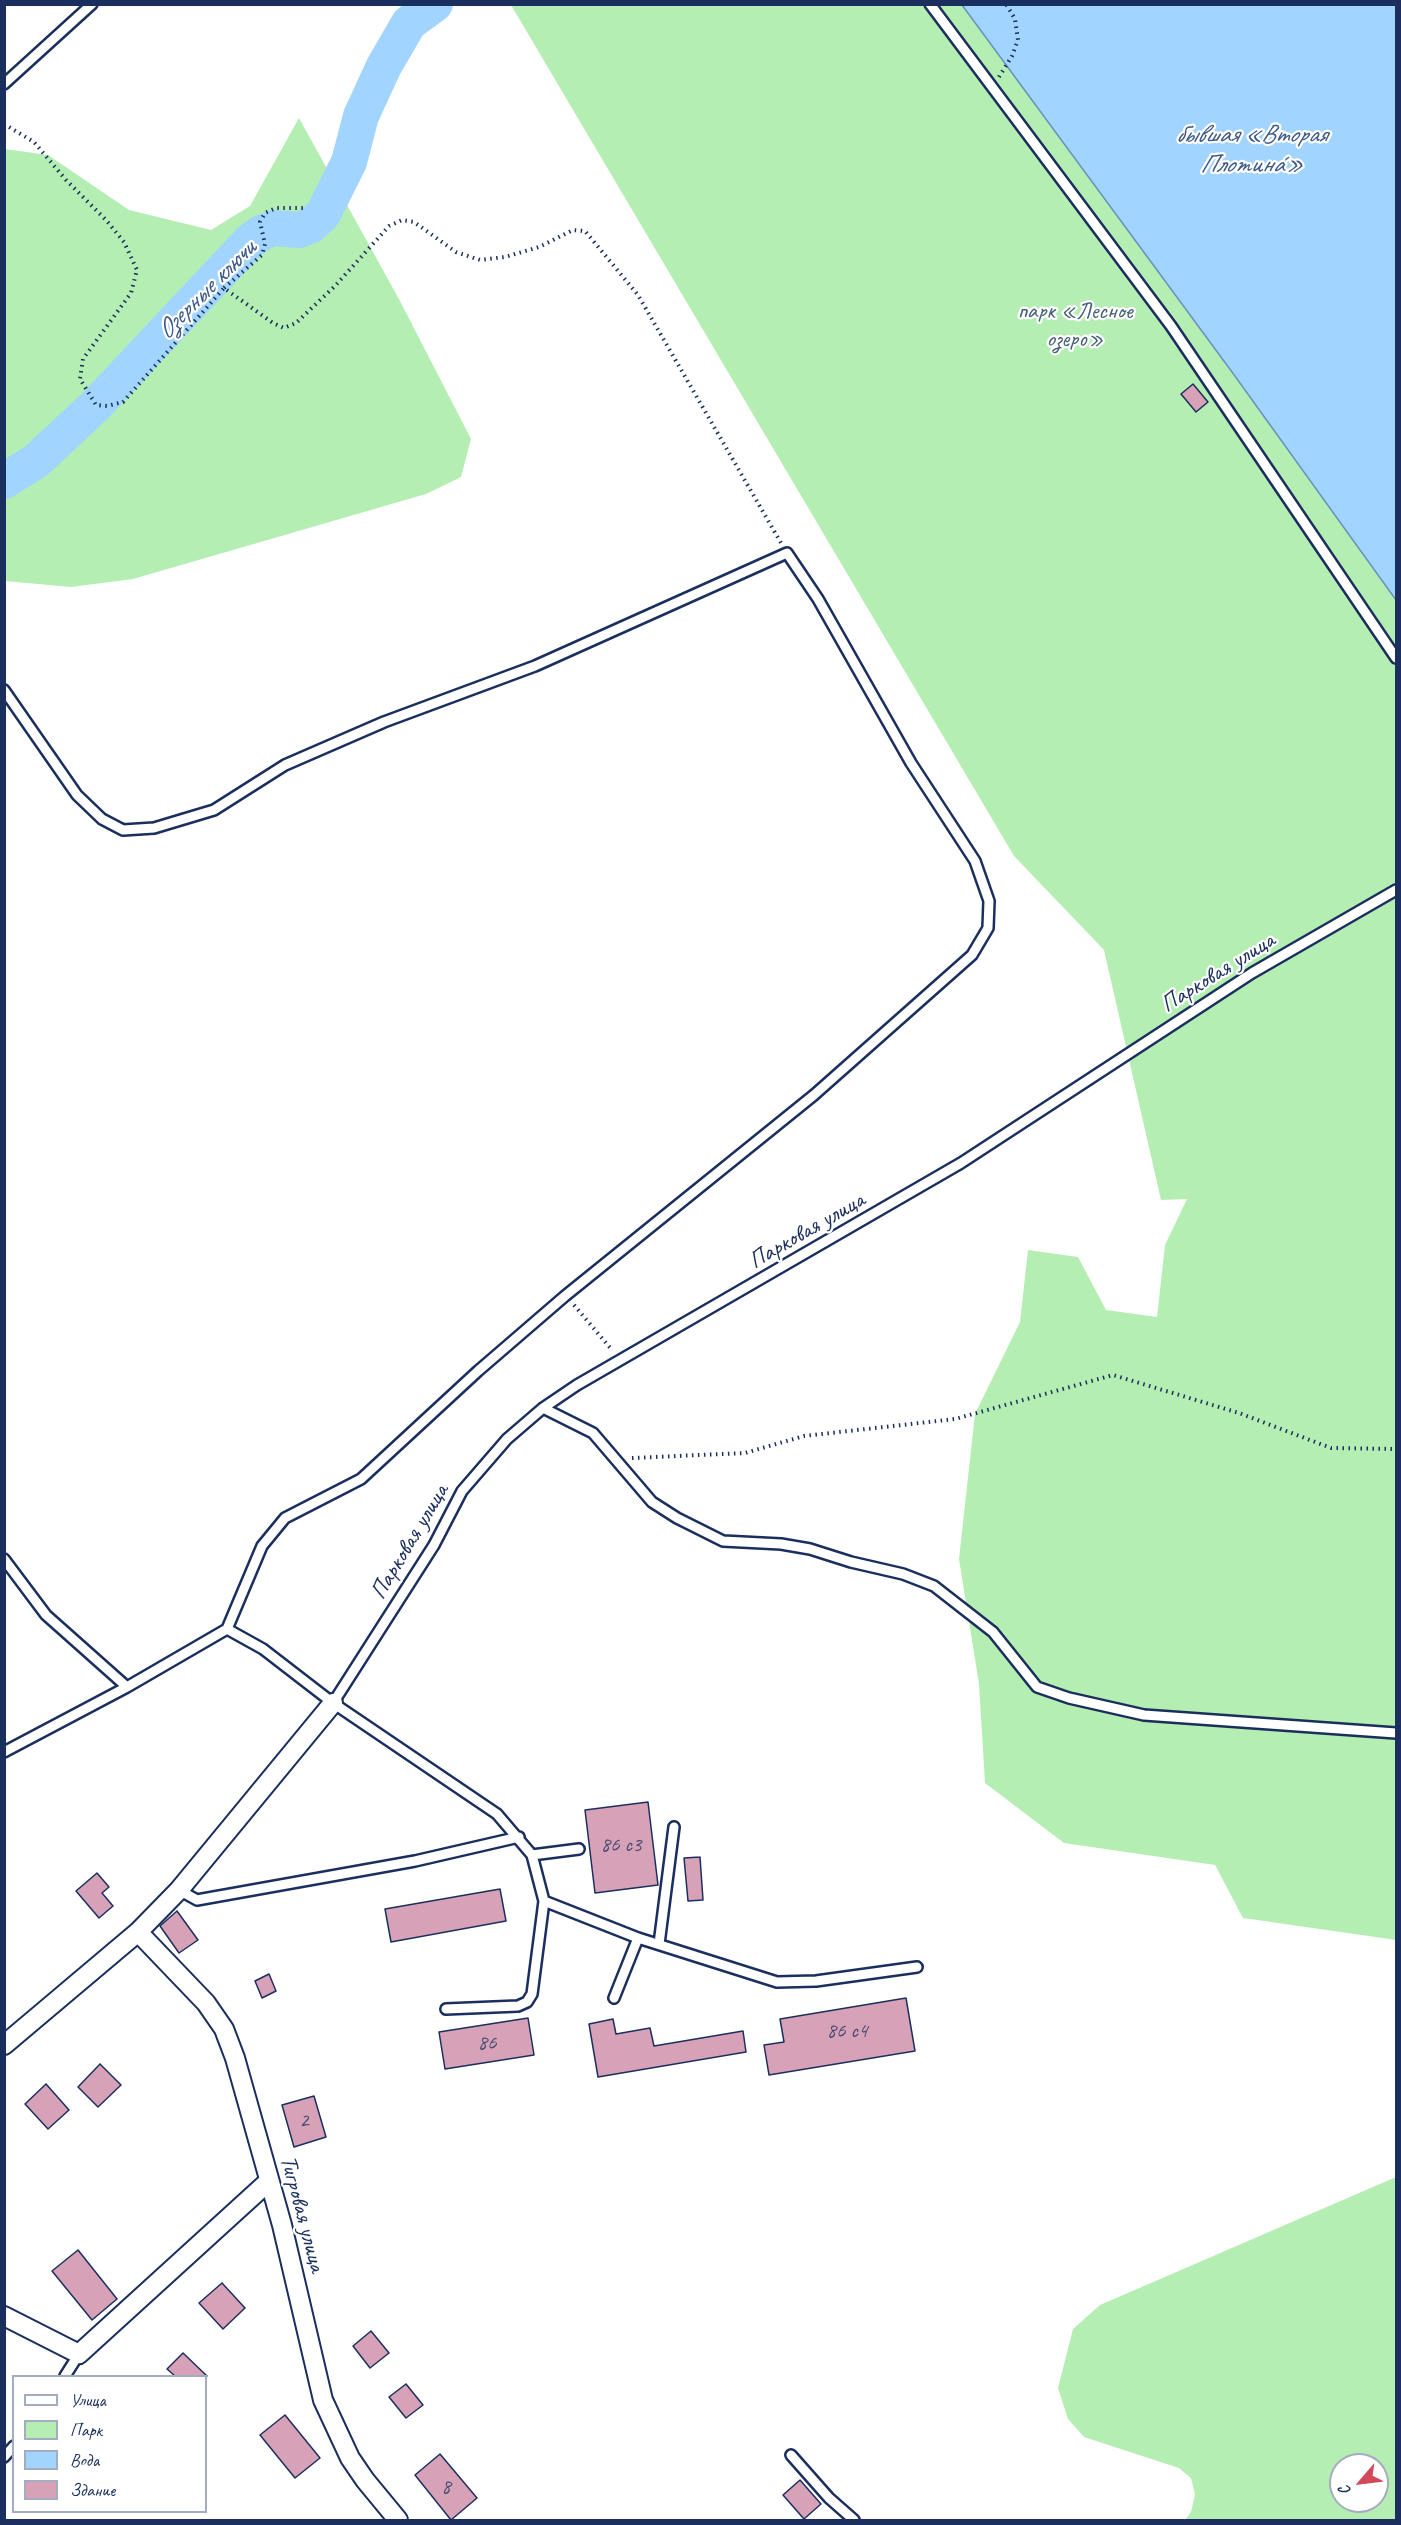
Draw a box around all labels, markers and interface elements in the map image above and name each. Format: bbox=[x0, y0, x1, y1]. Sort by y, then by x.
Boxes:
water label: бывшая «Вторая Плотинá» bbox=[1176, 119, 1326, 180]
water label: Озерные ключи bbox=[151, 234, 263, 346]
park label: парк «Лесное озеро» bbox=[1017, 298, 1133, 354]
street label: Парковая улица bbox=[1156, 927, 1280, 1019]
street label: Парковая улица bbox=[744, 1186, 870, 1276]
street label: Парковая улица bbox=[364, 1479, 456, 1605]
house number: 86 с3 bbox=[601, 1832, 641, 1858]
house number: 86 с4 bbox=[827, 2018, 867, 2044]
house number: 86 bbox=[478, 2030, 496, 2056]
house number: 2 bbox=[299, 2108, 309, 2134]
street label: Тигровая улица bbox=[273, 2153, 331, 2275]
legend bbox=[12, 2375, 207, 2513]
text: Улица bbox=[70, 2389, 106, 2411]
text: Парк bbox=[70, 2419, 102, 2441]
text: Вода bbox=[70, 2449, 99, 2471]
north arrow bbox=[1329, 2453, 1389, 2513]
house number: 8 bbox=[441, 2474, 451, 2500]
text: Здание bbox=[70, 2479, 115, 2501]
text: С bbox=[1334, 2482, 1356, 2499]

